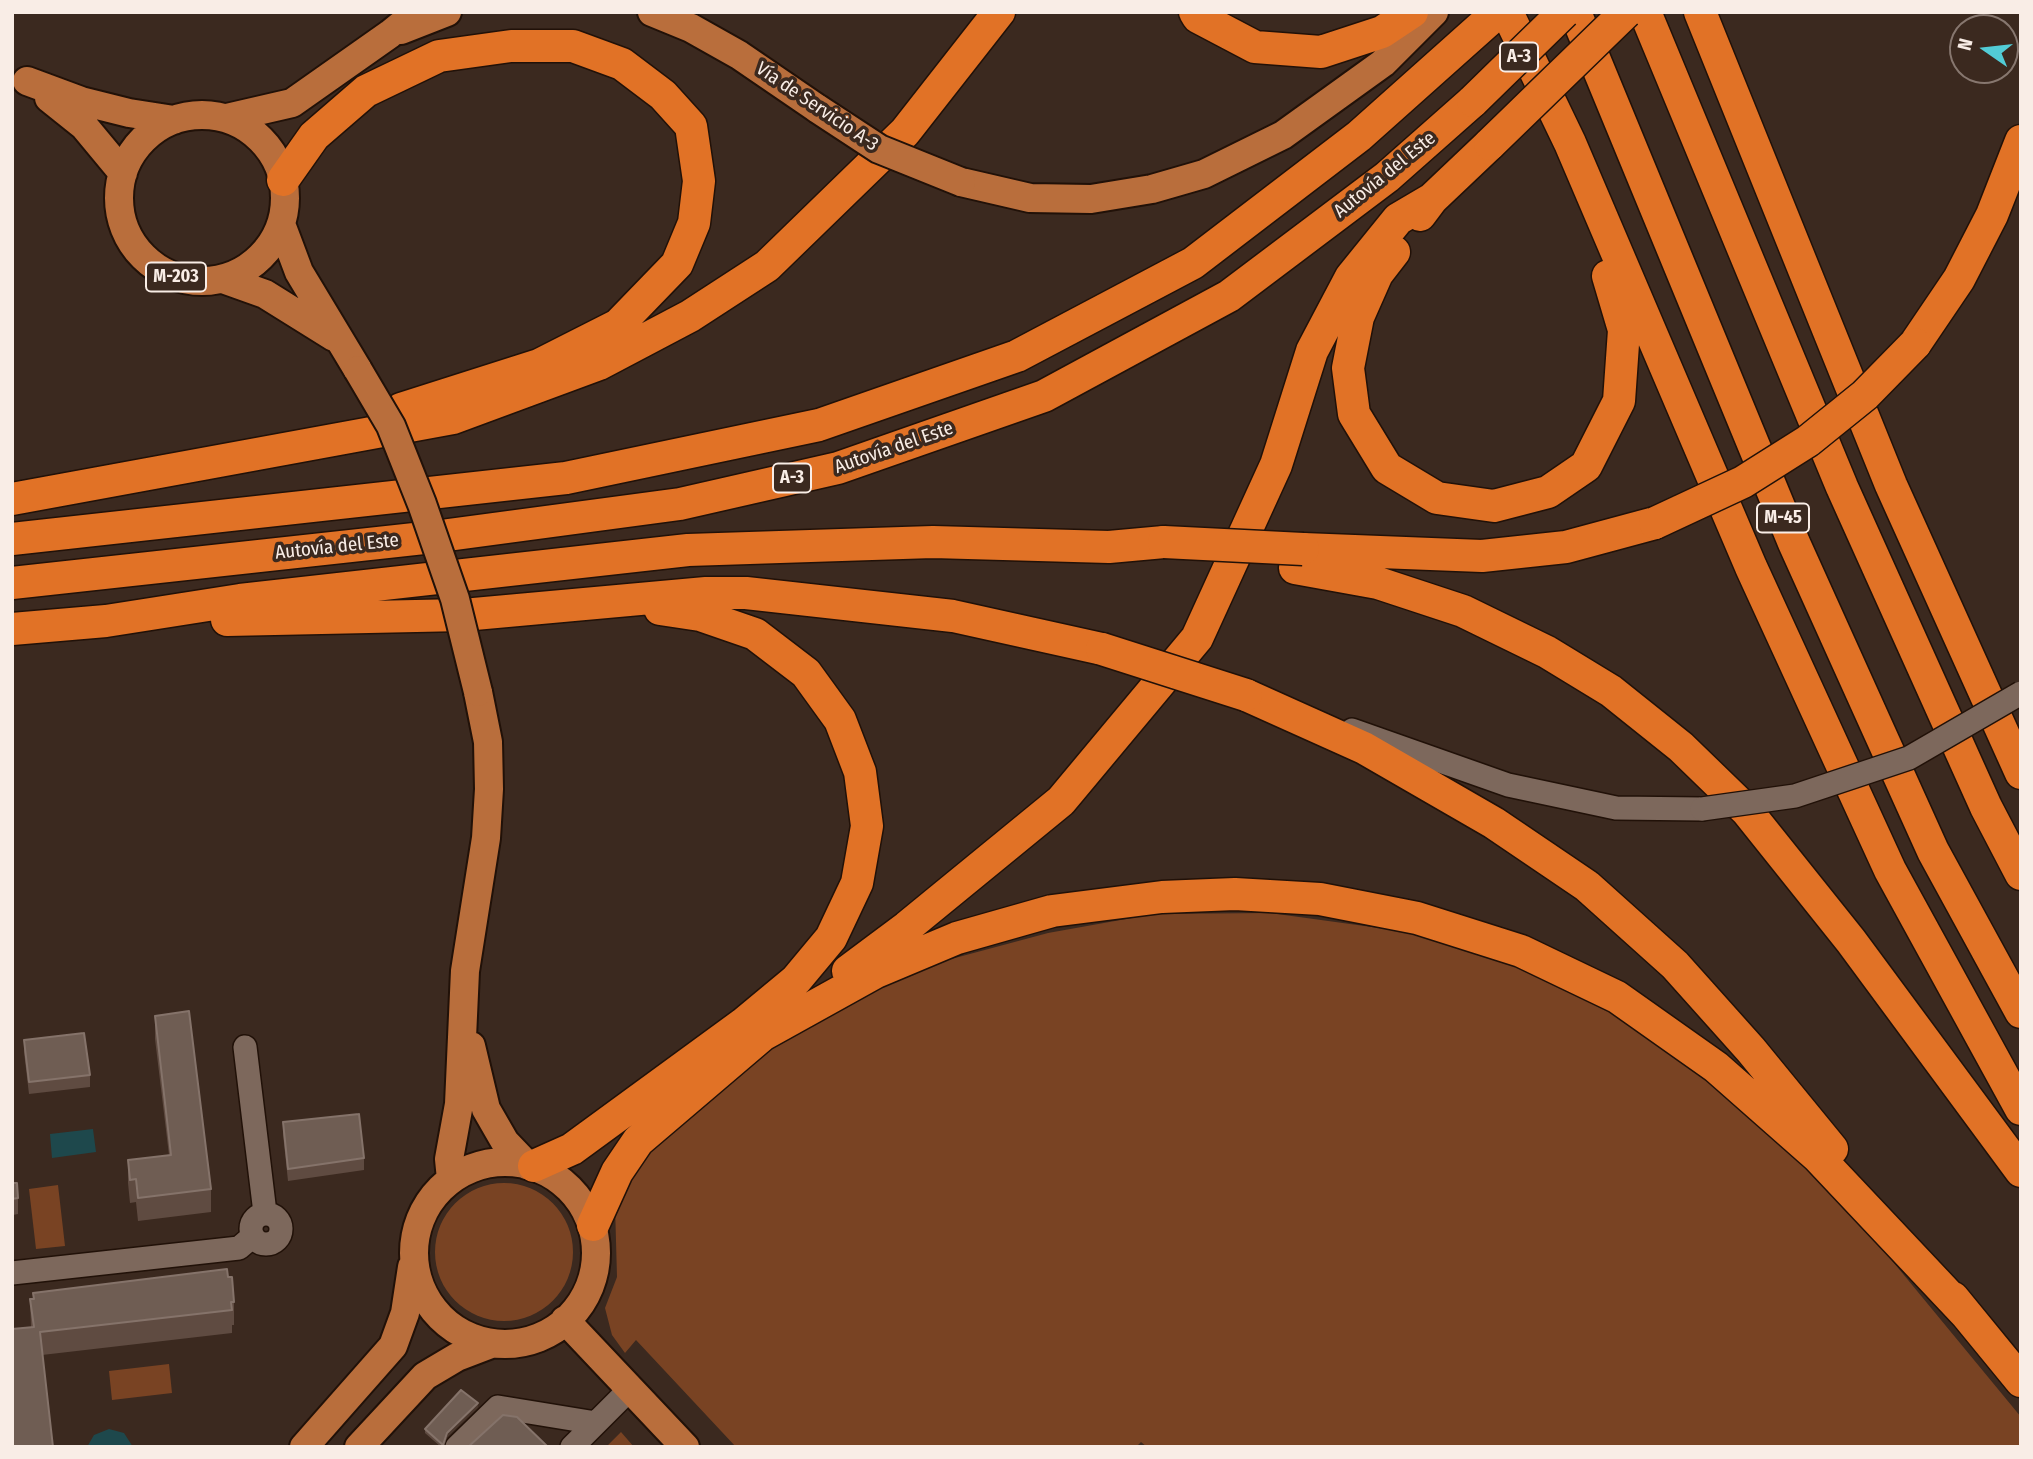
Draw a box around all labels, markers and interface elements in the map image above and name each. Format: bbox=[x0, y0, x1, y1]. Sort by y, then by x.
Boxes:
north arrow bbox=[1949, 14, 2019, 84]
text: N bbox=[1953, 36, 1978, 53]
road number: A-3 bbox=[1500, 42, 1538, 72]
street label: Vía de Servicio A-3 bbox=[751, 58, 883, 156]
street label: Autovía del Este bbox=[1330, 127, 1440, 223]
road number: M-203 bbox=[146, 262, 206, 292]
street label: Autovía del Este bbox=[832, 417, 956, 479]
road number: A-3 bbox=[773, 464, 811, 492]
road number: M-45 bbox=[1757, 504, 1809, 532]
street label: Autovía del Este bbox=[274, 529, 400, 565]

